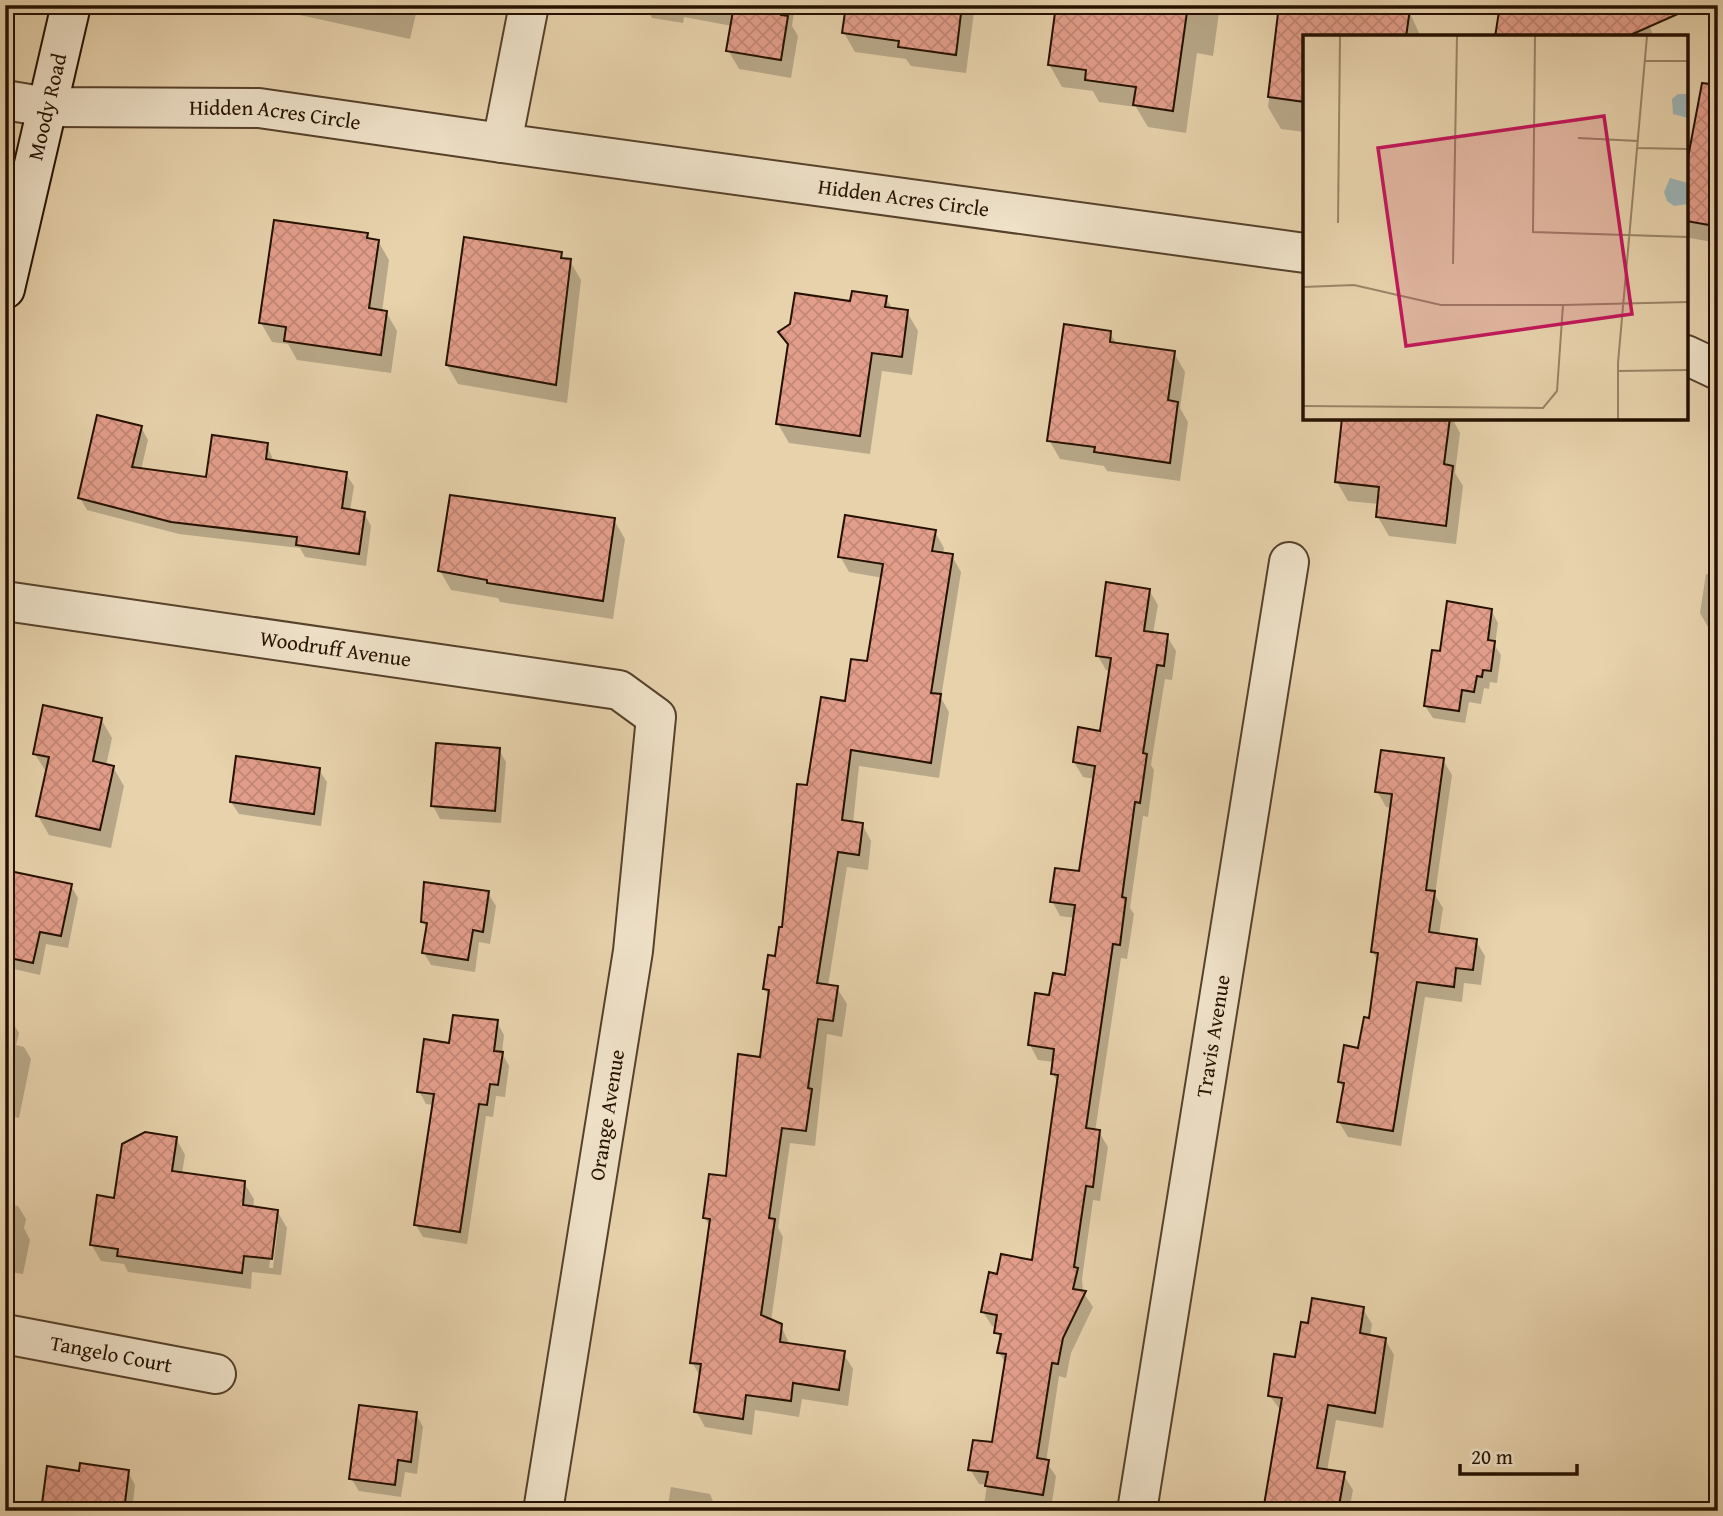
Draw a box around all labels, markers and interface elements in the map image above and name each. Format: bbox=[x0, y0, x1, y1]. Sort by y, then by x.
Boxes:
inset map bbox=[1303, 35, 1688, 420]
street label: Moody Road bbox=[19, 49, 74, 163]
street label: Hidden Acres Circle bbox=[189, 92, 363, 137]
street label: Hidden Acres Circle bbox=[816, 170, 991, 225]
street label: Woodruff Avenue bbox=[258, 622, 413, 675]
street label: Travis Avenue bbox=[1187, 972, 1238, 1100]
street label: Orange Avenue bbox=[581, 1047, 632, 1183]
street label: Tangelo Court bbox=[47, 1327, 175, 1380]
scale bar bbox=[1460, 1432, 1578, 1476]
text: 20 m bbox=[1471, 1441, 1513, 1472]

